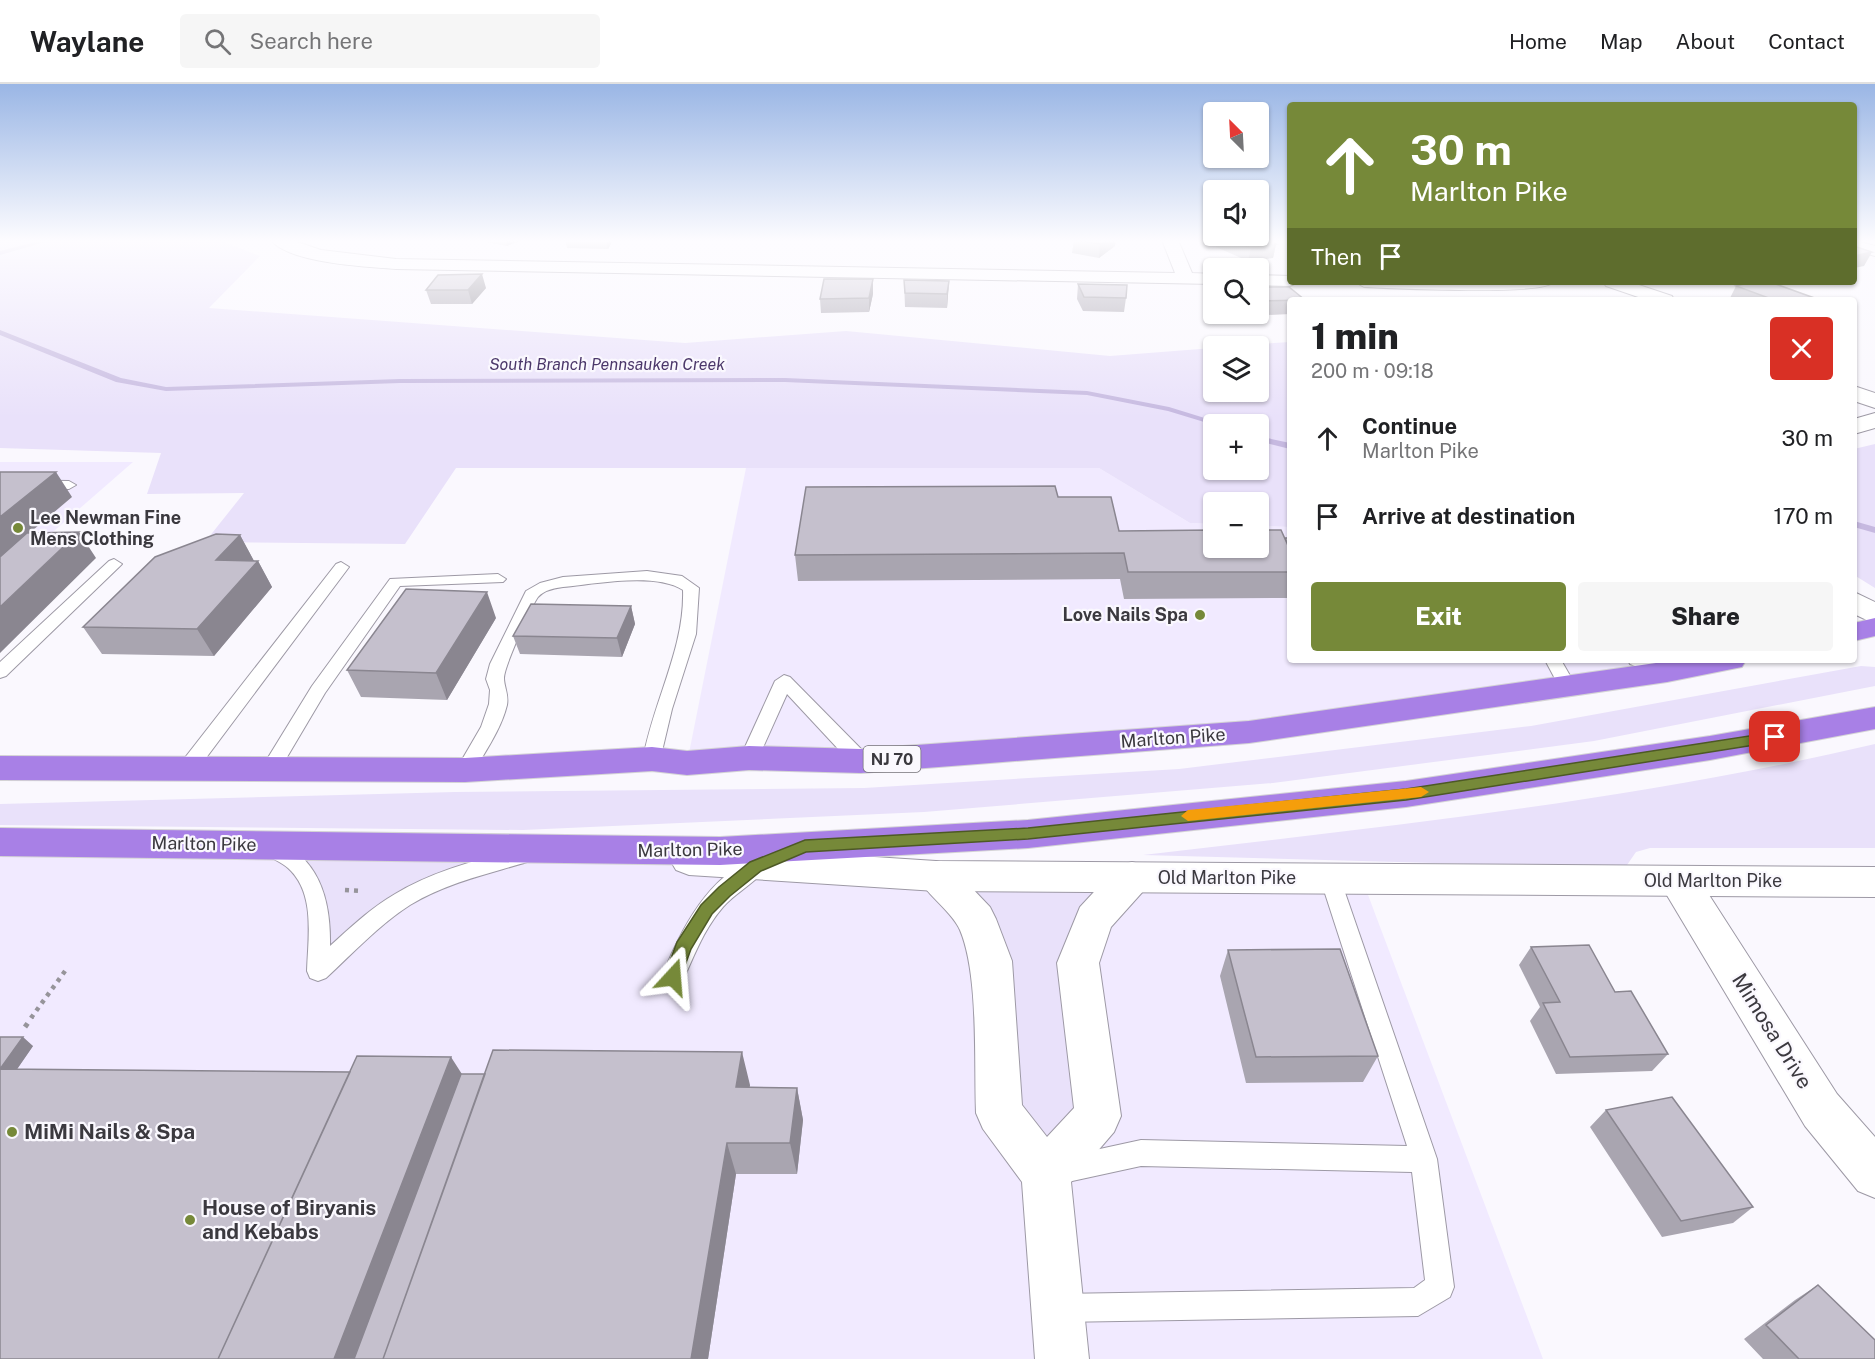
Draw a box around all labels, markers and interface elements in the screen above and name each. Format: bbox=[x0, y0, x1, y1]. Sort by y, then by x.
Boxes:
search box bbox=[180, 14, 600, 68]
text: Waylane bbox=[30, 25, 144, 58]
icon: search bbox=[201, 25, 234, 58]
text: Search here bbox=[249, 28, 373, 54]
text: Home bbox=[1509, 29, 1567, 54]
text: Map bbox=[1600, 29, 1643, 54]
text: About bbox=[1676, 29, 1735, 54]
text: Contact bbox=[1768, 29, 1845, 54]
north arrow bbox=[1203, 102, 1269, 168]
map controls bbox=[1203, 102, 1269, 558]
text: 30 m bbox=[1410, 125, 1512, 174]
icon: ahead bbox=[1311, 126, 1389, 204]
text: Marlton Pike bbox=[1410, 175, 1568, 207]
button: sound bbox=[1203, 180, 1269, 246]
icon: arrive bbox=[1374, 240, 1407, 273]
text: Then bbox=[1311, 244, 1362, 270]
button: search bbox=[1203, 258, 1269, 324]
text: 1 min bbox=[1311, 315, 1399, 357]
button: close bbox=[1770, 317, 1833, 380]
button: layers bbox=[1203, 336, 1269, 402]
water label: South Branch Pennsauken Creek bbox=[489, 355, 725, 374]
text: 200 m · 09:18 bbox=[1311, 359, 1434, 383]
text: Continue bbox=[1362, 413, 1457, 439]
button: + bbox=[1203, 414, 1269, 480]
icon: ahead bbox=[1311, 422, 1344, 455]
text: 30 m bbox=[1781, 425, 1833, 451]
text: Marlton Pike bbox=[1362, 439, 1479, 463]
button: − bbox=[1203, 492, 1269, 558]
icon: arrive bbox=[1311, 500, 1344, 533]
text: Arrive at destination bbox=[1362, 503, 1575, 529]
text: 170 m bbox=[1773, 503, 1833, 529]
place label: Lee Newman Fine Mens Clothing bbox=[30, 507, 181, 549]
marker: Lee Newman Fine Mens Clothing bbox=[11, 521, 25, 535]
button: Exit bbox=[1311, 582, 1566, 651]
button: Share bbox=[1578, 582, 1833, 651]
place label: Love Nails Spa bbox=[1062, 604, 1188, 625]
marker: Love Nails Spa bbox=[1193, 608, 1207, 622]
pin bbox=[1749, 711, 1800, 762]
icon: arrive bbox=[1758, 720, 1791, 753]
street label: Marlton Pike bbox=[1120, 723, 1226, 752]
road number: NJ 70 bbox=[864, 746, 920, 772]
street label: Marlton Pike bbox=[151, 832, 257, 855]
street label: Marlton Pike bbox=[637, 838, 743, 861]
street label: Old Marlton Pike bbox=[1158, 867, 1296, 888]
street label: Old Marlton Pike bbox=[1644, 870, 1782, 891]
position arrow bbox=[641, 945, 705, 1009]
street label: Mimosa Drive bbox=[1727, 968, 1818, 1093]
place label: MiMi Nails & Spa bbox=[24, 1119, 195, 1144]
marker: MiMi Nails & Spa bbox=[5, 1125, 19, 1139]
place label: House of Biryanis and Kebabs bbox=[202, 1195, 376, 1244]
marker: House of Biryanis and Kebabs bbox=[183, 1213, 197, 1227]

